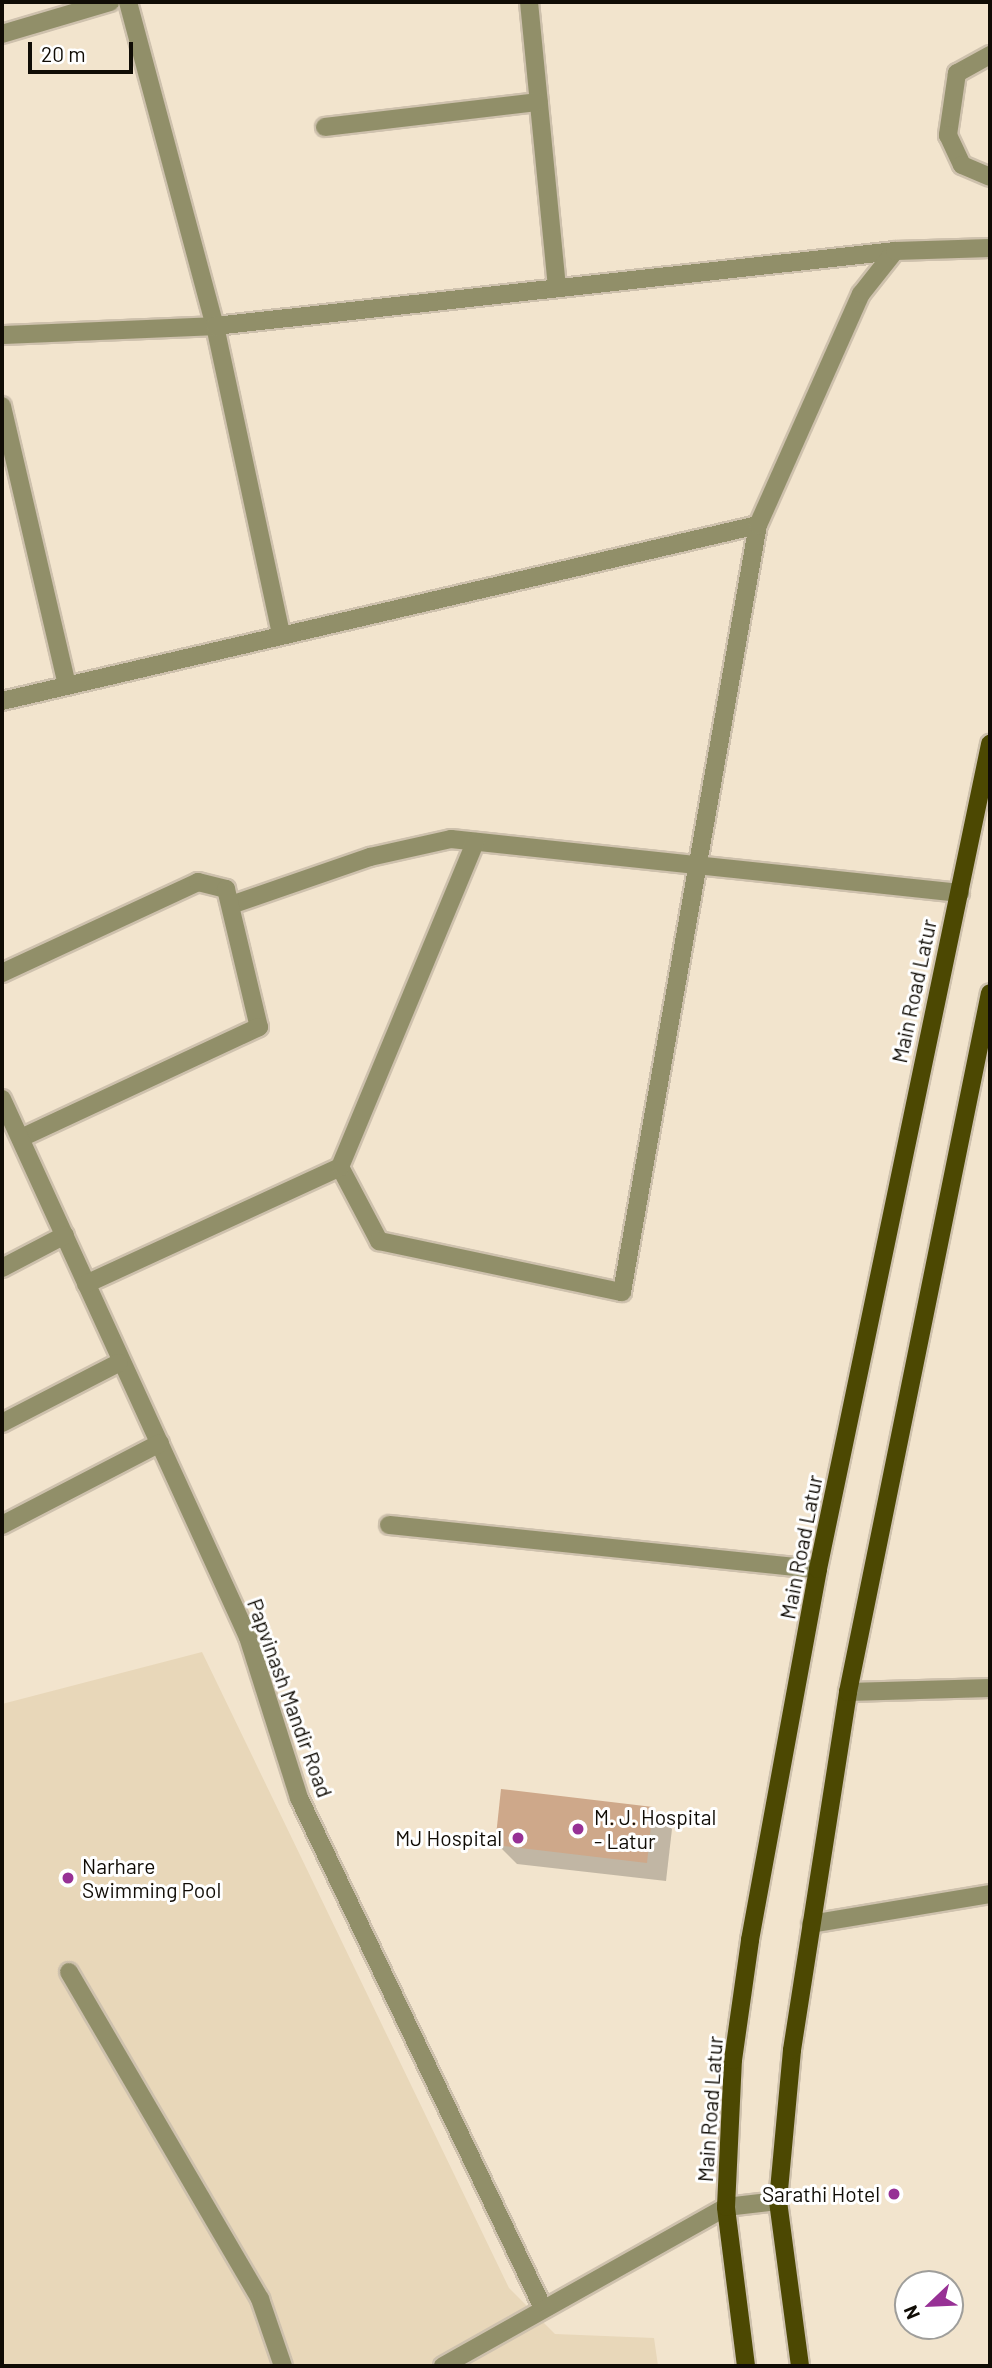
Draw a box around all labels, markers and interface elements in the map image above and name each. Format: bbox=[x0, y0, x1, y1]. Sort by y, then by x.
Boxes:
scale bar bbox=[32, 28, 136, 72]
text: 20 m bbox=[41, 41, 86, 66]
street label: Main Road Latur bbox=[886, 917, 942, 1065]
street label: Main Road Latur bbox=[775, 1473, 827, 1621]
street label: Papvinash Mandir Road bbox=[242, 1595, 338, 1801]
place label: M. J. Hospital - Latur bbox=[594, 1804, 716, 1854]
marker: M. J. Hospital - Latur bbox=[568, 1819, 588, 1839]
place label: MJ Hospital bbox=[395, 1825, 502, 1851]
marker: MJ Hospital bbox=[508, 1828, 528, 1848]
place label: Narhare Swimming Pool bbox=[82, 1853, 221, 1903]
marker: Narhare Swimming Pool bbox=[60, 1870, 76, 1886]
street label: Main Road Latur bbox=[692, 2035, 728, 2183]
place label: Sarathi Hotel bbox=[762, 2181, 880, 2207]
marker: Sarathi Hotel bbox=[886, 2186, 902, 2202]
north arrow bbox=[894, 2270, 964, 2340]
text: N bbox=[898, 2302, 924, 2323]

